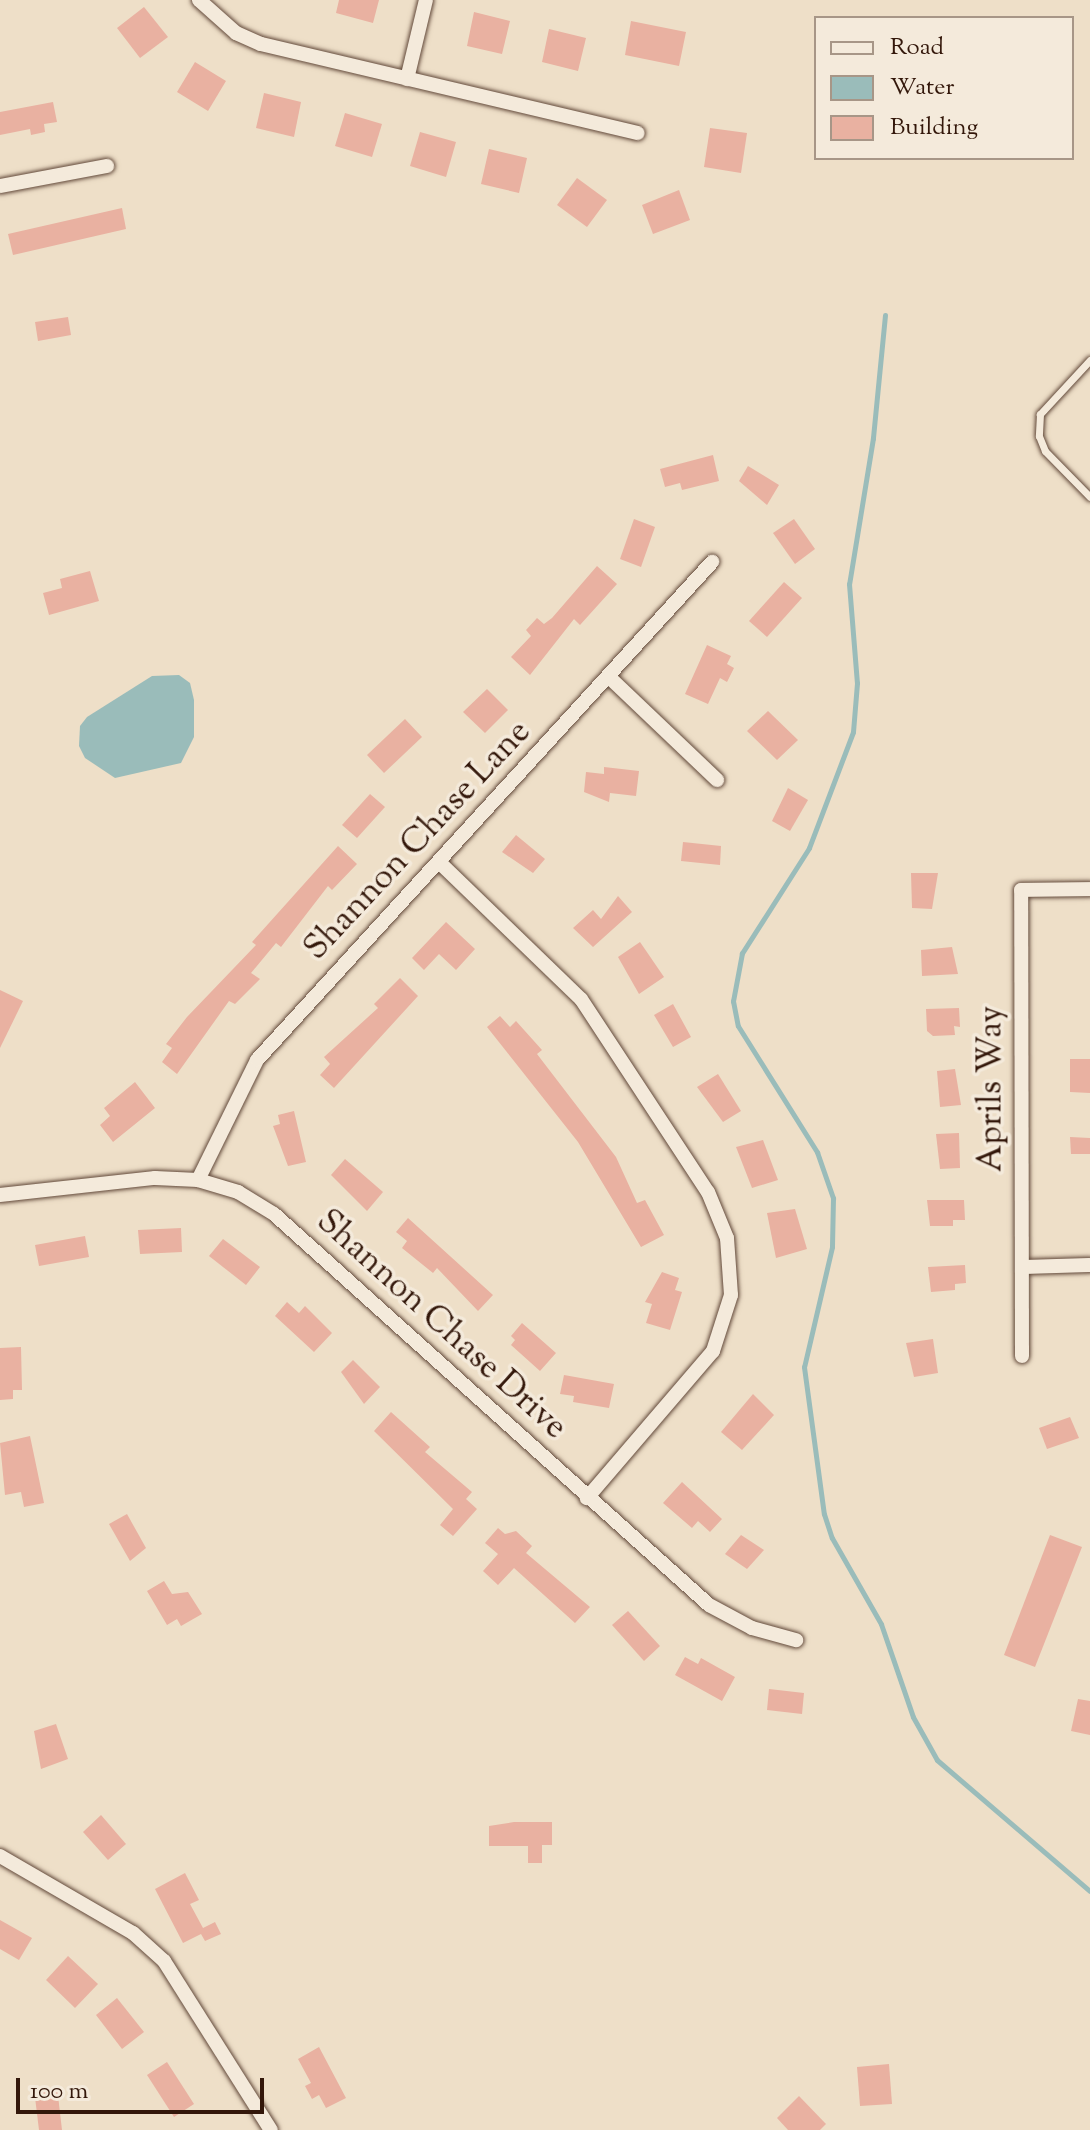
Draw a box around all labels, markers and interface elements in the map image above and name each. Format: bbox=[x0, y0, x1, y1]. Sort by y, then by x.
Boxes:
legend bbox=[814, 16, 1074, 160]
text: Road bbox=[890, 31, 944, 65]
text: Water bbox=[890, 71, 954, 105]
text: Building bbox=[890, 111, 978, 145]
street label: Shannon Chase Lane bbox=[296, 713, 540, 969]
street label: Aprils Way bbox=[972, 1006, 1012, 1172]
street label: Shannon Chase Drive bbox=[307, 1202, 575, 1448]
scale bar bbox=[20, 2062, 268, 2112]
text: 100 m bbox=[30, 2075, 88, 2109]

